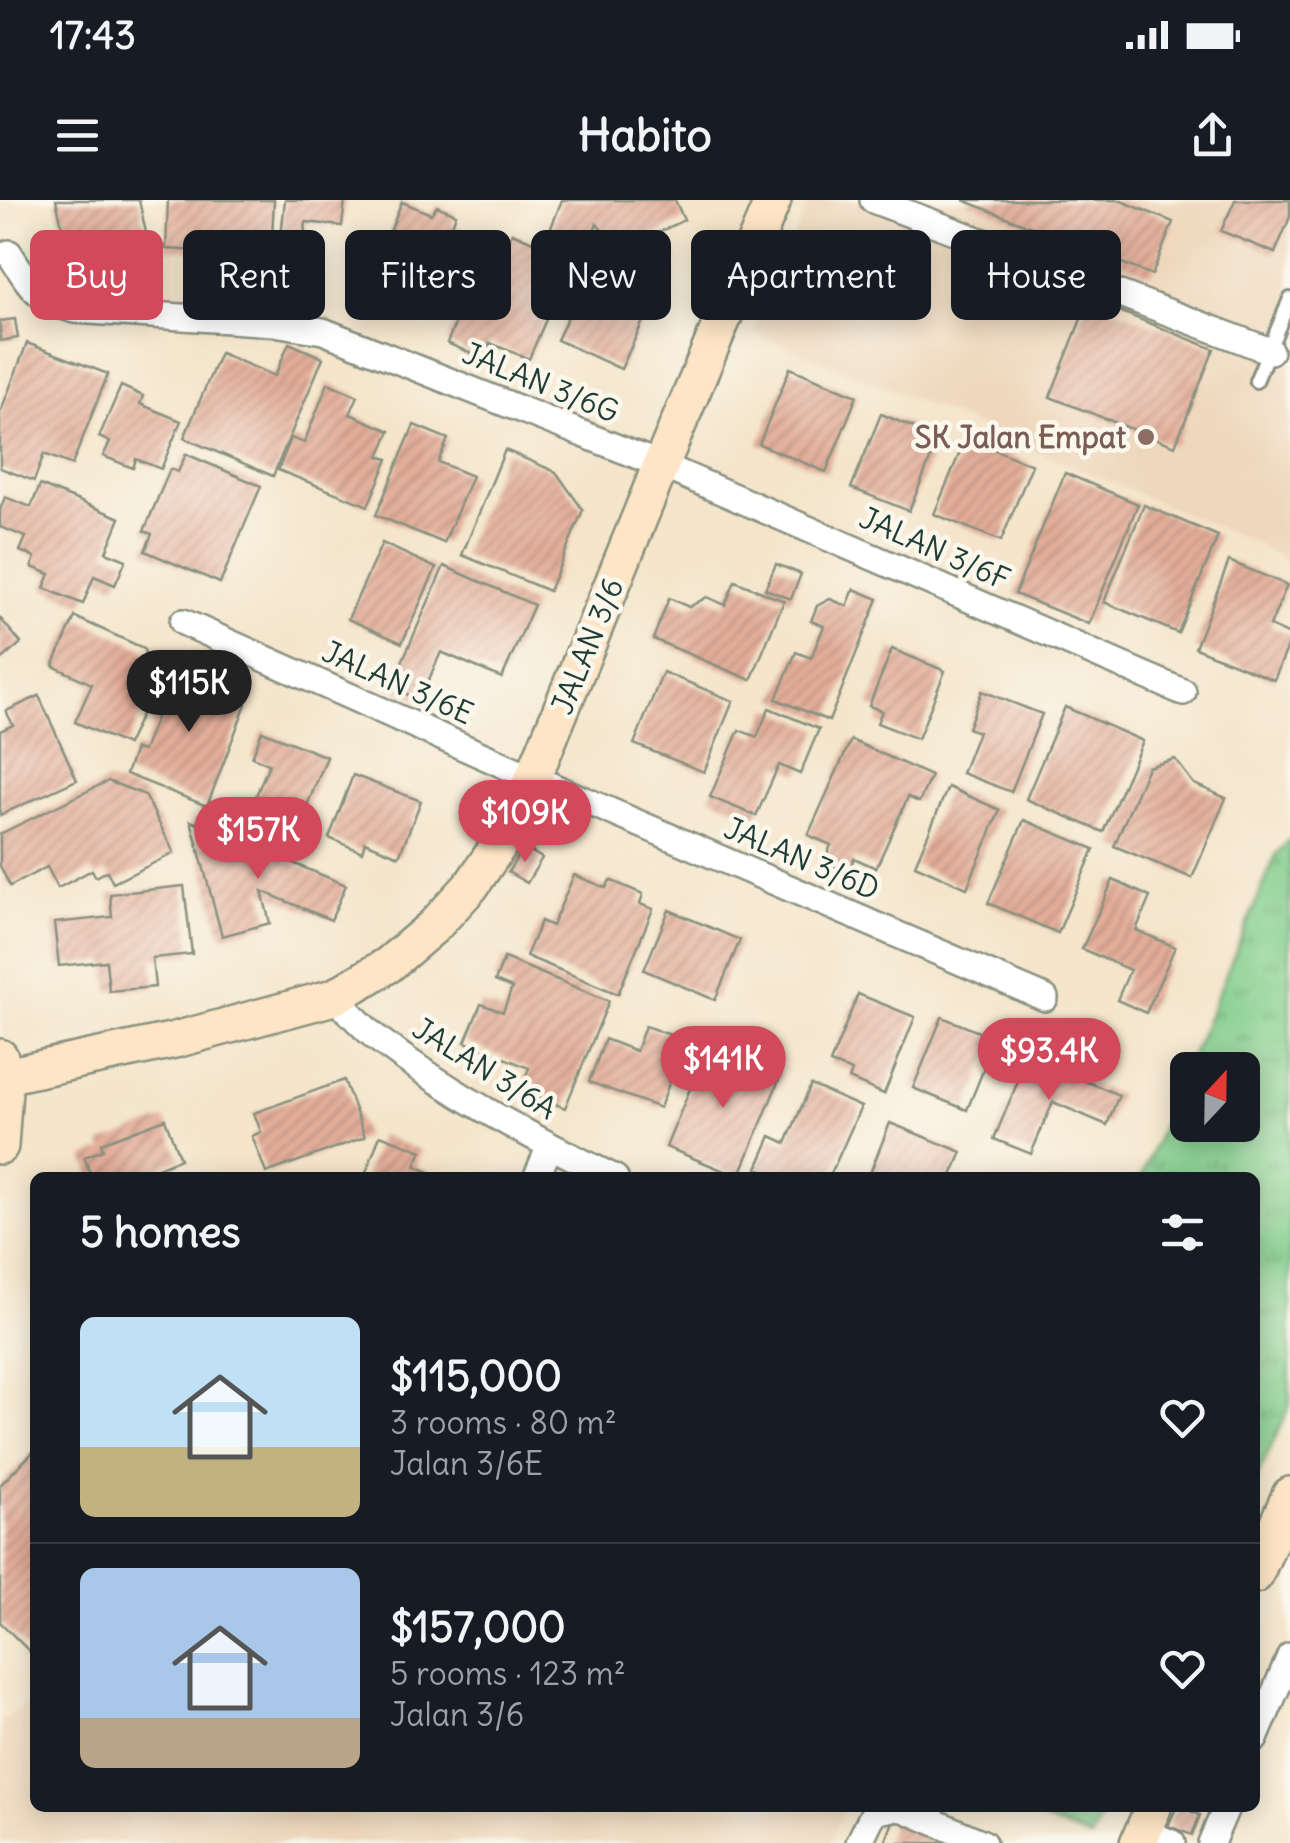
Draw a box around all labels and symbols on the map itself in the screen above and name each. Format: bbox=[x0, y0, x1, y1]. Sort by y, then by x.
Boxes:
street label: JALAN 3/6G bbox=[457, 333, 625, 431]
place label: SK Jalan Empat bbox=[915, 418, 1126, 456]
marker: SK Jalan Empat bbox=[1135, 426, 1157, 448]
street label: JALAN 3/6F bbox=[854, 498, 1016, 598]
street label: JALAN 3/6 bbox=[543, 572, 631, 720]
street label: JALAN 3/6E bbox=[317, 632, 479, 732]
pin: $115K bbox=[119, 650, 259, 735]
pin: $109K bbox=[455, 780, 595, 865]
pin: $157K bbox=[188, 797, 328, 882]
street label: JALAN 3/6D bbox=[719, 808, 885, 908]
street label: JALAN 3/6A bbox=[406, 1009, 564, 1127]
pin: $93.4K bbox=[968, 1018, 1130, 1103]
pin: $141K bbox=[653, 1026, 793, 1111]
north arrow bbox=[1170, 1052, 1260, 1142]

